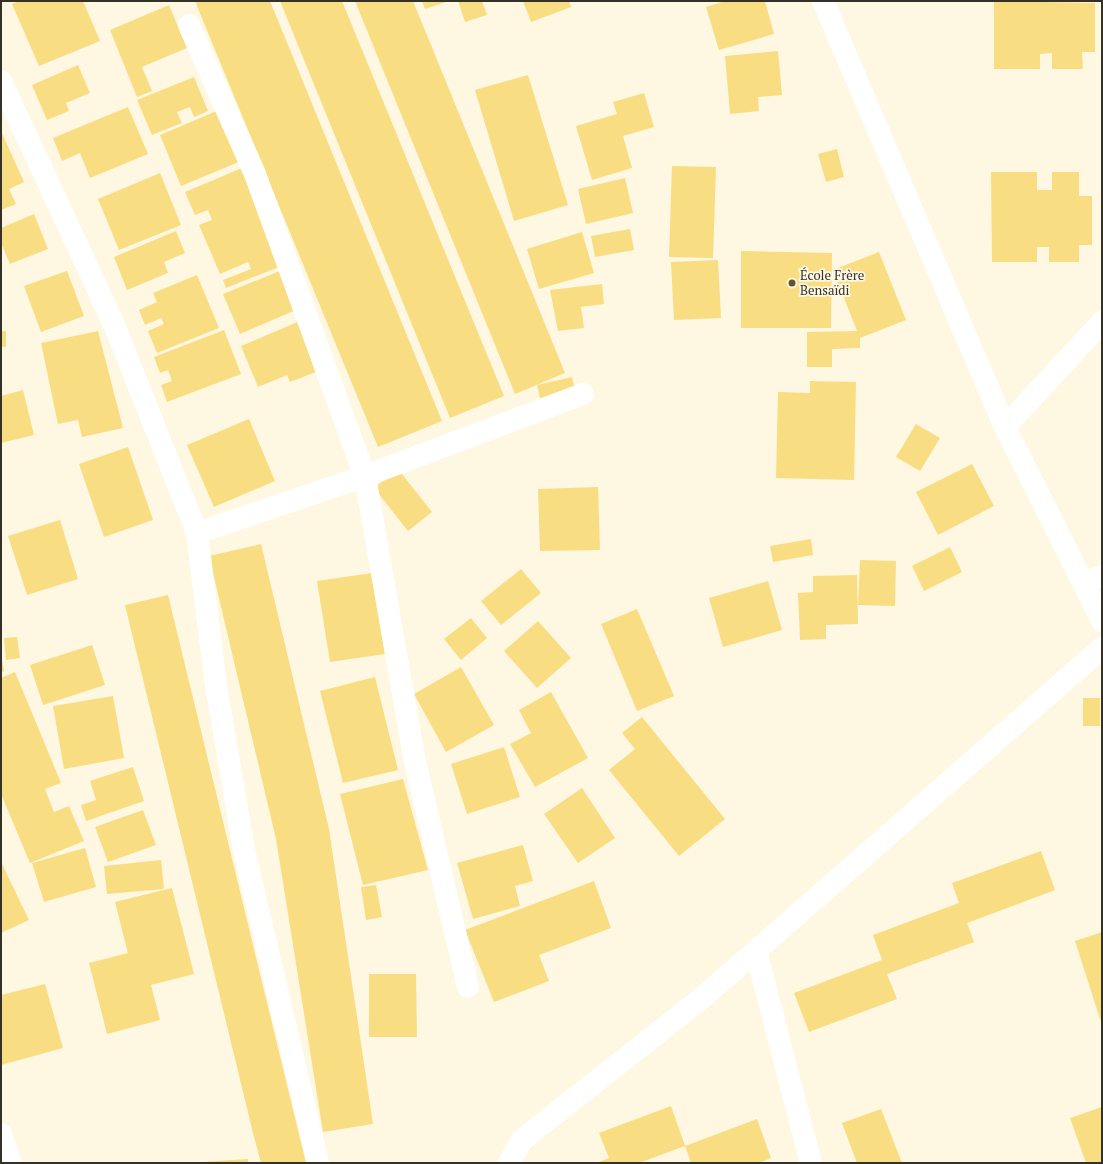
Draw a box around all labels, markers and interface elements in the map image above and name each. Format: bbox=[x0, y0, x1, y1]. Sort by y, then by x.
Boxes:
place label: École Frère Bensaïdi bbox=[800, 268, 864, 299]
marker: École Frère Bensaïdi bbox=[787, 278, 797, 288]

